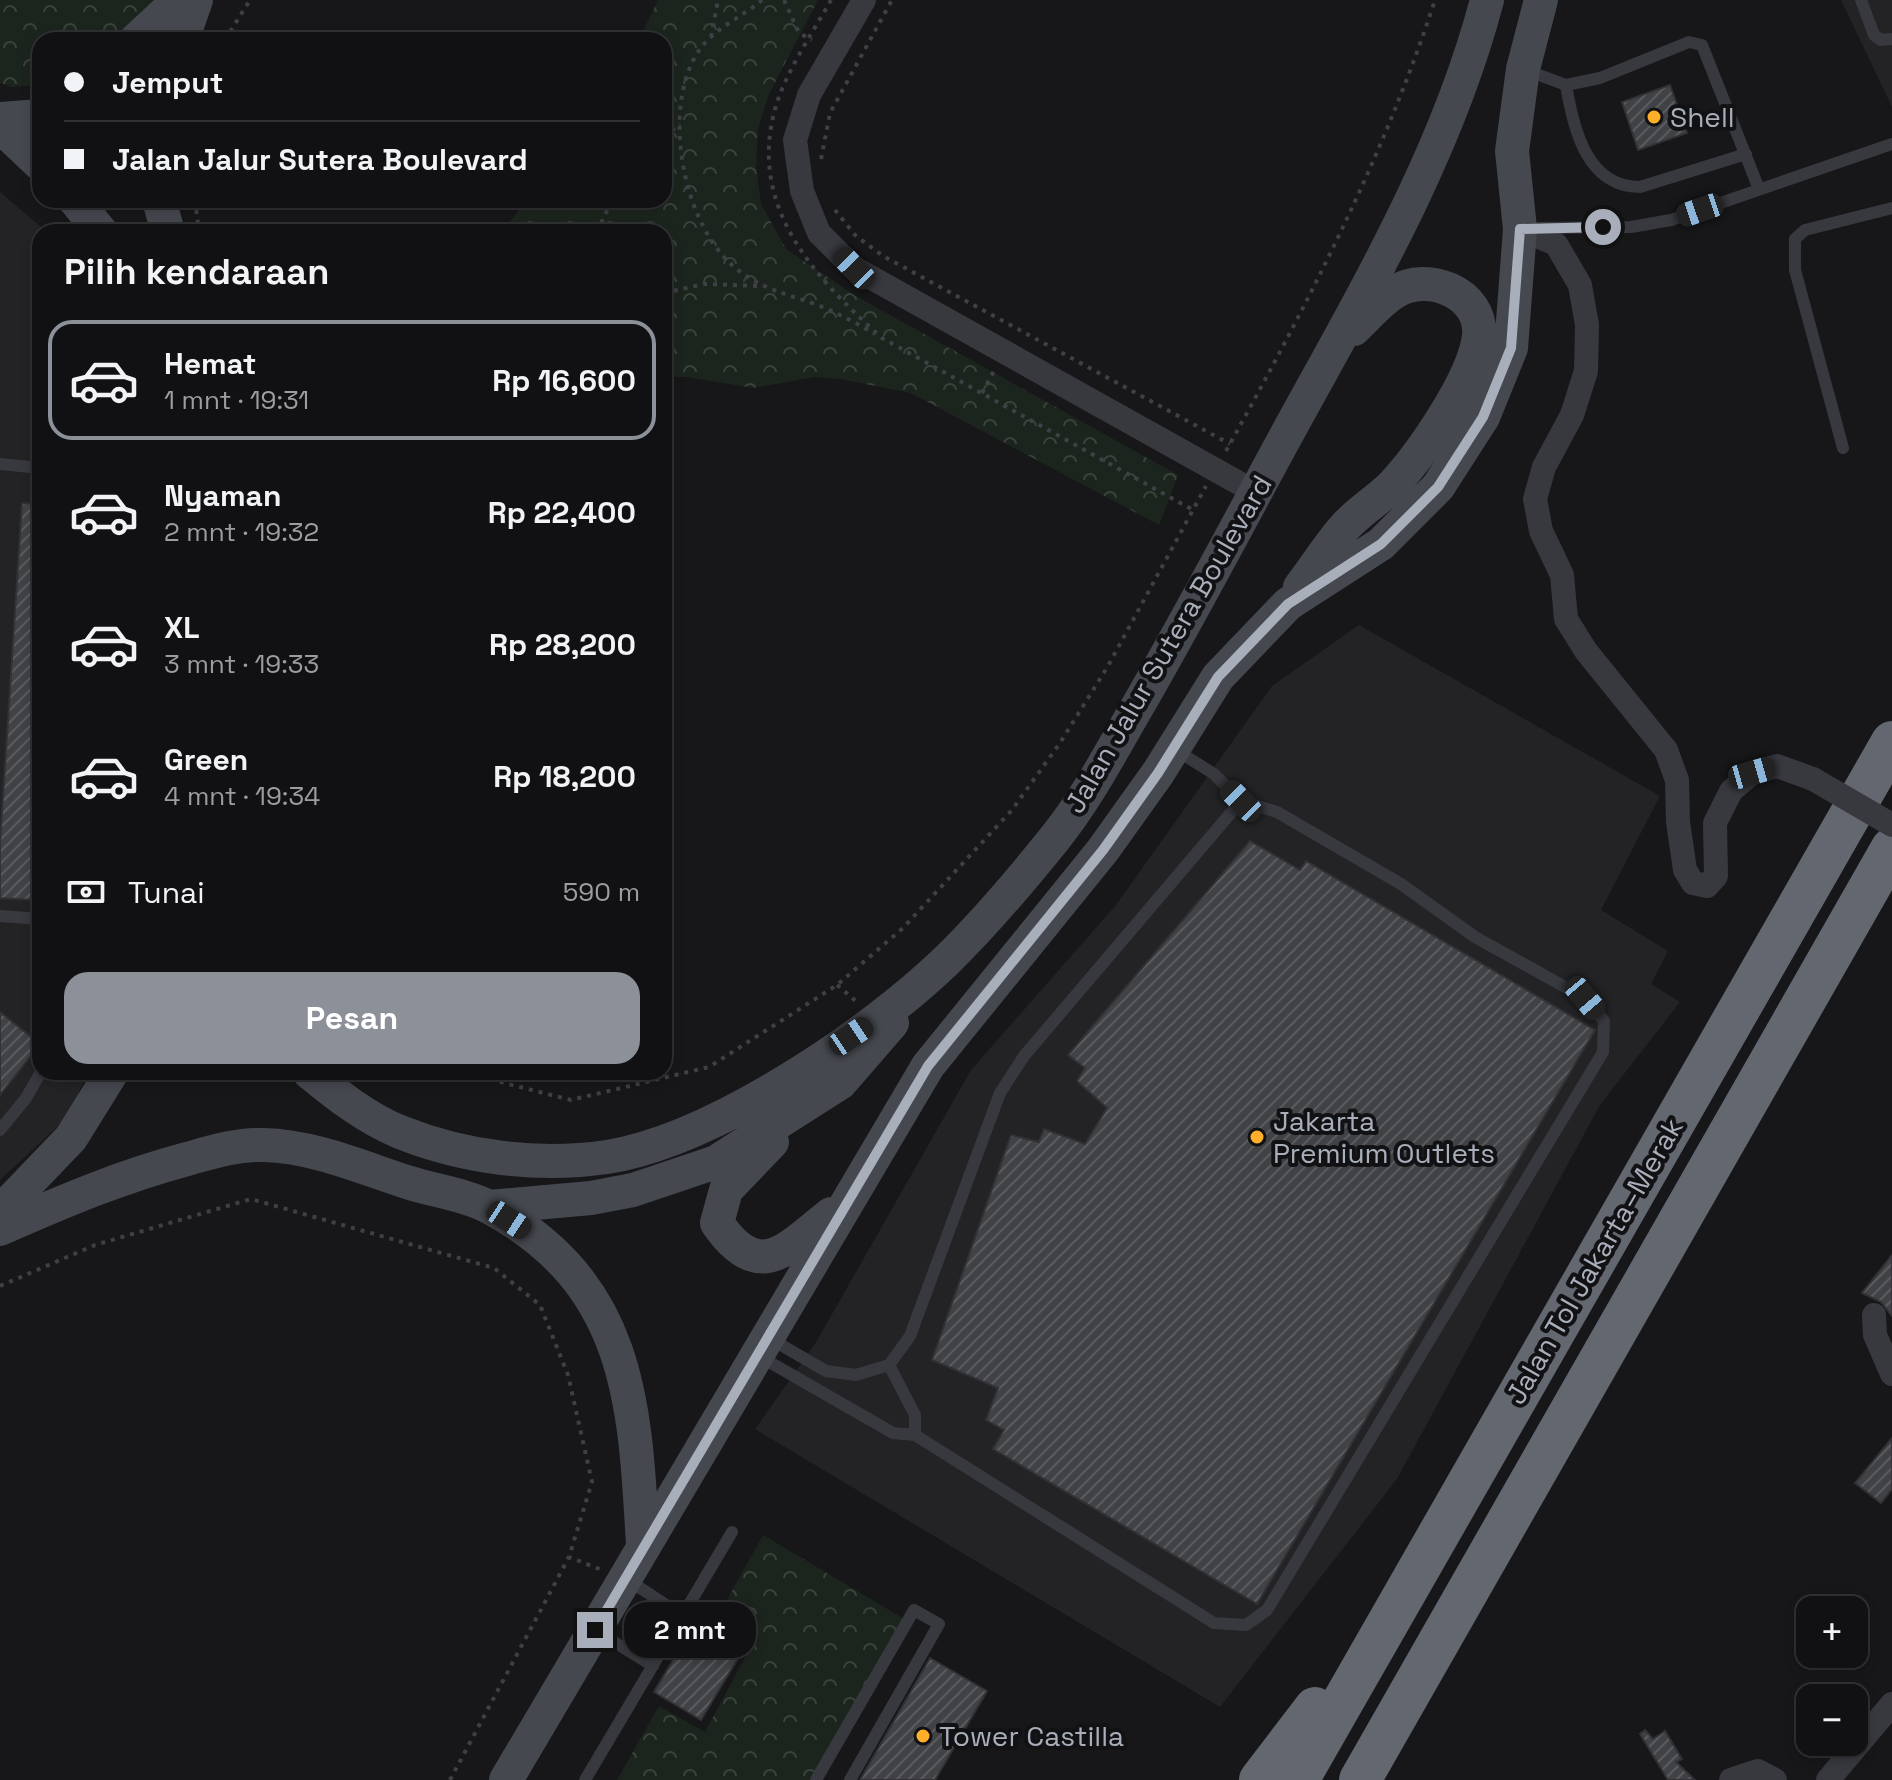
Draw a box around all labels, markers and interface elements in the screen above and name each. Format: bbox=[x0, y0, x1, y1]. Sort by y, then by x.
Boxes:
text: Jemput bbox=[112, 63, 223, 102]
place label: Shell bbox=[1670, 99, 1735, 135]
marker: Shell bbox=[1645, 108, 1663, 126]
text: Jalan Jalur Sutera Boulevard bbox=[112, 140, 528, 179]
car bbox=[1673, 191, 1727, 229]
route start bbox=[1585, 209, 1621, 245]
car bbox=[829, 242, 879, 294]
text: Pilih kendaraan bbox=[64, 249, 329, 295]
icon: car bbox=[68, 344, 140, 416]
text: Hemat bbox=[164, 344, 257, 383]
text: Rp 16,600 bbox=[492, 361, 636, 400]
text: 1 mnt · 19:31 bbox=[164, 383, 309, 417]
street label: Jalan Jalur Sutera Boulevard bbox=[1056, 469, 1280, 819]
icon: car bbox=[68, 476, 140, 548]
text: Nyaman bbox=[164, 476, 281, 515]
text: Rp 22,400 bbox=[488, 493, 636, 532]
text: 2 mnt · 19:32 bbox=[164, 515, 319, 549]
icon: car bbox=[68, 608, 140, 680]
text: XL bbox=[164, 608, 200, 647]
text: Rp 28,200 bbox=[489, 625, 636, 664]
text: 3 mnt · 19:33 bbox=[164, 647, 319, 681]
icon: car bbox=[68, 740, 140, 812]
text: Green bbox=[164, 740, 248, 779]
car bbox=[1726, 755, 1778, 791]
text: Rp 18,200 bbox=[493, 757, 636, 796]
car bbox=[1216, 776, 1266, 826]
text: 4 mnt · 19:34 bbox=[164, 779, 320, 813]
icon: cash bbox=[64, 870, 108, 914]
text: Tunai bbox=[128, 873, 205, 912]
text: 590 m bbox=[563, 875, 640, 909]
button: Pesan bbox=[64, 972, 640, 1064]
car bbox=[1560, 972, 1610, 1024]
car bbox=[824, 1013, 878, 1059]
place label: Jakarta Premium Outlets bbox=[1273, 1103, 1495, 1171]
street label: Jalan Tol Jakarta–Merak bbox=[1497, 1111, 1691, 1411]
marker: Jakarta Premium Outlets bbox=[1248, 1128, 1266, 1146]
car bbox=[482, 1197, 536, 1243]
map controls bbox=[1796, 1596, 1868, 1756]
button: + bbox=[1796, 1596, 1868, 1668]
callout: 2 mnt bbox=[623, 1602, 755, 1658]
route end bbox=[577, 1612, 613, 1648]
text: 2 mnt bbox=[654, 1613, 726, 1647]
button: − bbox=[1796, 1684, 1868, 1756]
place label: Tower Castilla bbox=[939, 1718, 1124, 1754]
marker: Tower Castilla bbox=[914, 1727, 932, 1745]

